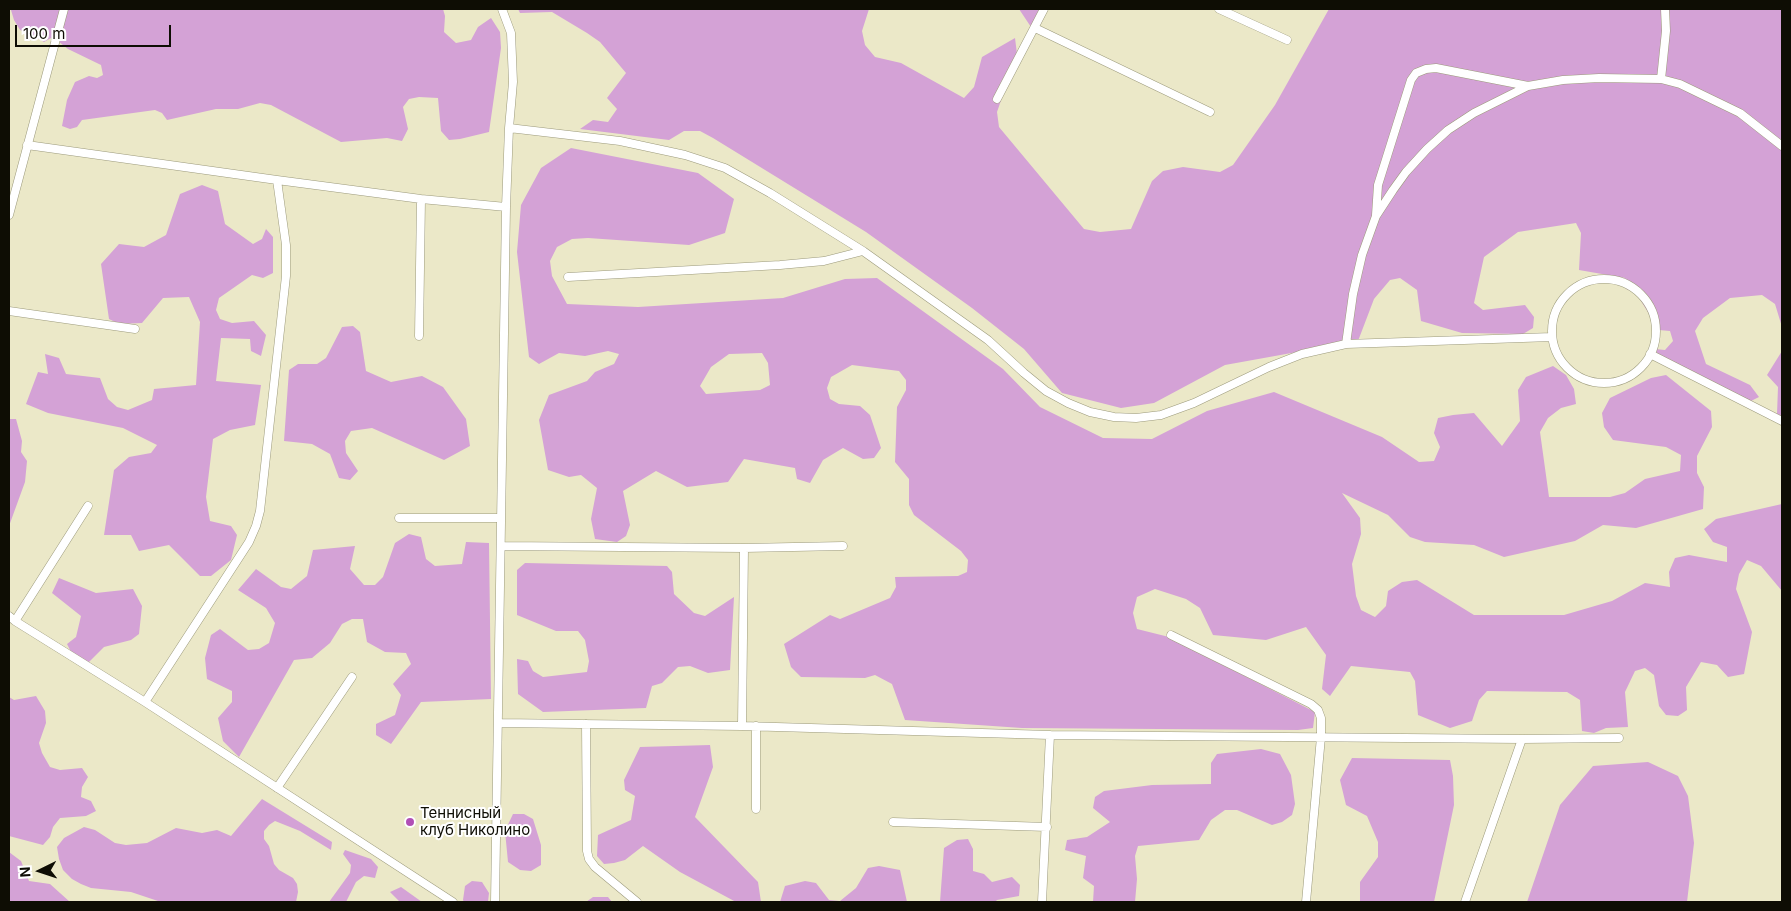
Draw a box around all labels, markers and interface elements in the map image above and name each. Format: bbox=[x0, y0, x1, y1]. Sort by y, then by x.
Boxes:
scale bar bbox=[18, 15, 174, 47]
text: 100 m bbox=[23, 24, 65, 43]
place label: Теннисный клуб Николино bbox=[420, 804, 530, 839]
marker: Теннисный клуб Николино bbox=[404, 816, 416, 828]
north arrow bbox=[15, 846, 65, 896]
text: N bbox=[16, 866, 33, 878]

